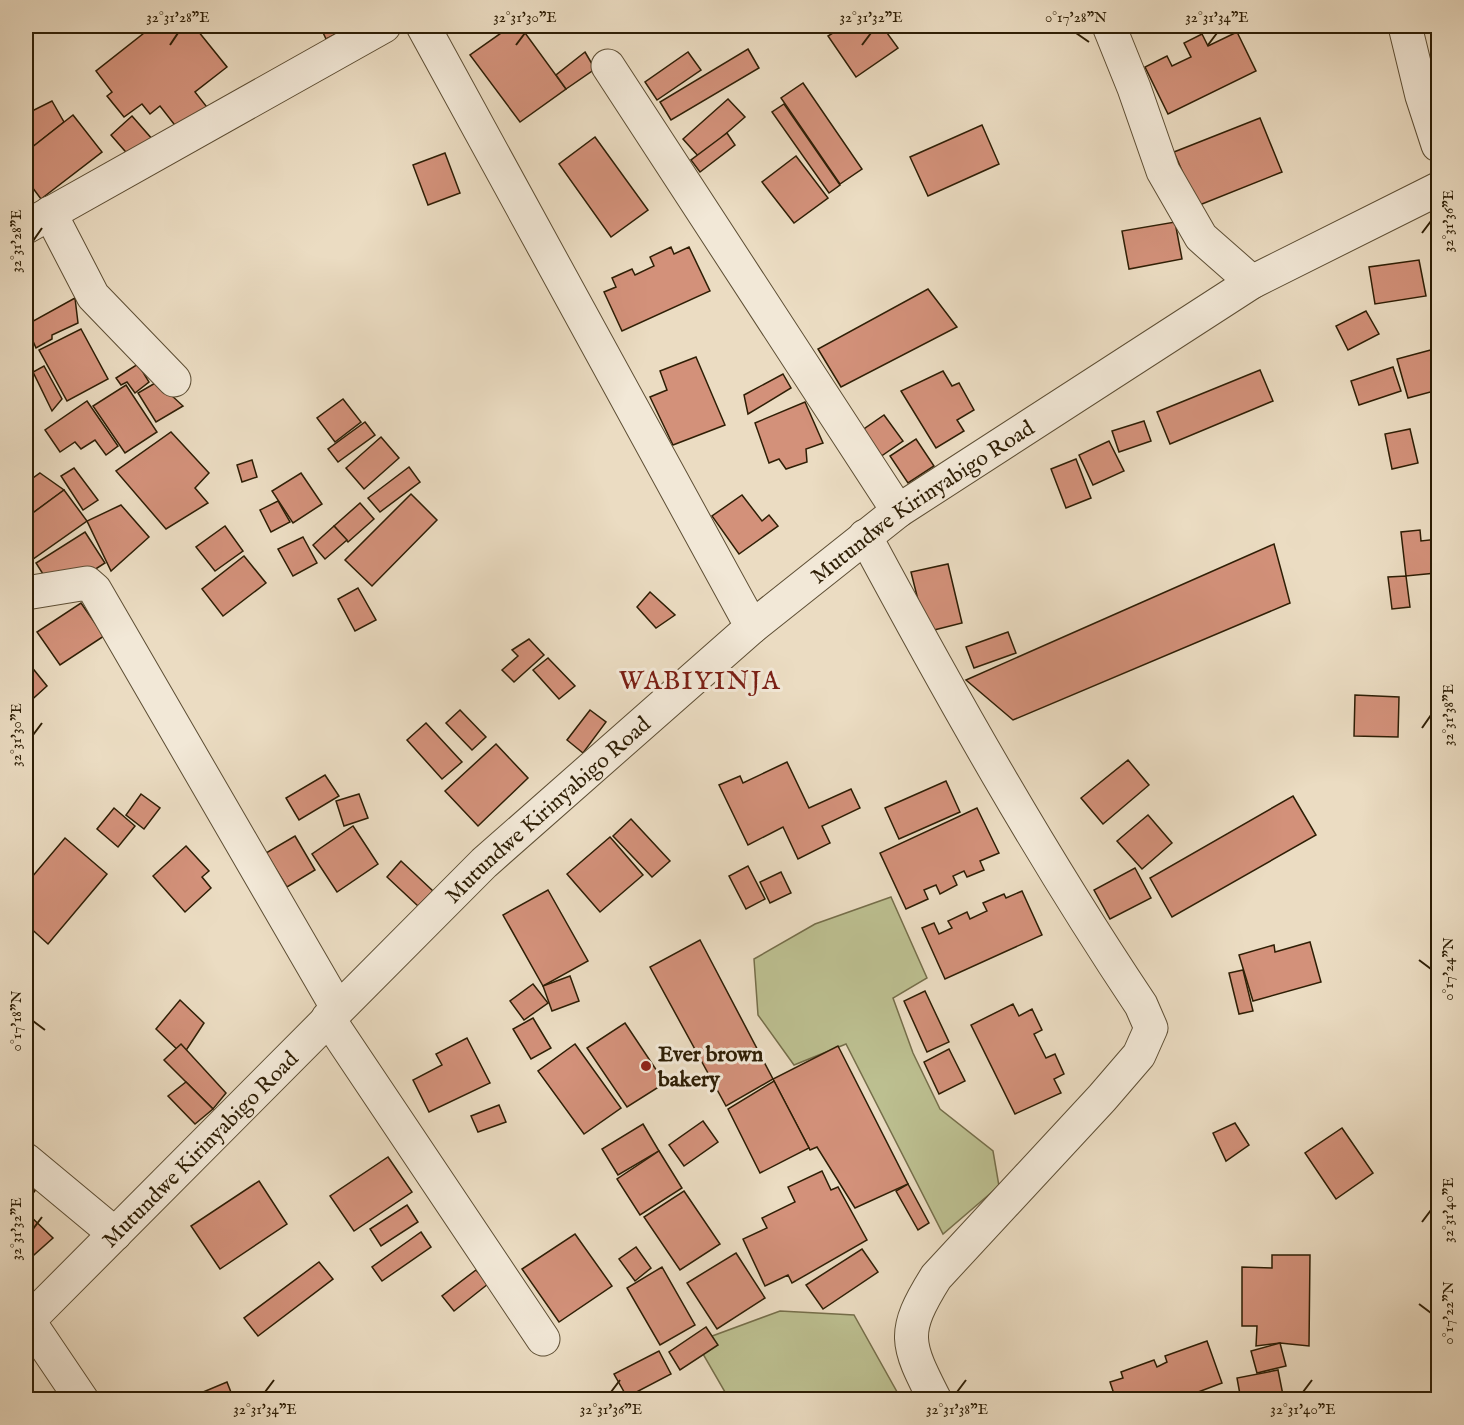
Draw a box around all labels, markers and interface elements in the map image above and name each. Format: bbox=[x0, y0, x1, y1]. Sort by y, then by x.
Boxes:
text: 32°31'28"E bbox=[146, 8, 210, 27]
text: 32°31'30"E bbox=[493, 8, 557, 27]
text: 32°31'32"E bbox=[839, 8, 903, 27]
text: 0°17'28"N bbox=[1045, 8, 1107, 27]
text: 32°31'34"E bbox=[1185, 8, 1249, 27]
text: 32°31'36"E bbox=[1439, 190, 1458, 252]
text: 32°31'28"E bbox=[7, 209, 26, 273]
street label: Mutundwe Kirinyabigo Road bbox=[806, 415, 1040, 591]
district label: WABIYINJA bbox=[619, 665, 781, 698]
text: 32°31'38"E bbox=[1439, 684, 1458, 746]
text: 32°31'30"E bbox=[7, 703, 26, 767]
street label: Mutundwe Kirinyabigo Road bbox=[440, 711, 657, 910]
text: 0°17'24"N bbox=[1439, 937, 1458, 1001]
text: 0°17'18"N bbox=[7, 991, 26, 1051]
place label: Ever brown bakery bbox=[657, 1041, 764, 1094]
street label: Mutundwe Kirinyabigo Road bbox=[97, 1045, 305, 1254]
marker: Ever brown bakery bbox=[639, 1059, 653, 1073]
text: 32°31'40"E bbox=[1439, 1177, 1458, 1243]
text: 32°31'32"E bbox=[7, 1197, 26, 1261]
text: 0°17'22"N bbox=[1439, 1281, 1458, 1345]
text: 32°31'34"E bbox=[233, 1400, 297, 1419]
text: 32°31'36"E bbox=[580, 1400, 642, 1419]
text: 32°31'38"E bbox=[926, 1400, 988, 1419]
text: 32°31'40"E bbox=[1270, 1400, 1336, 1419]

